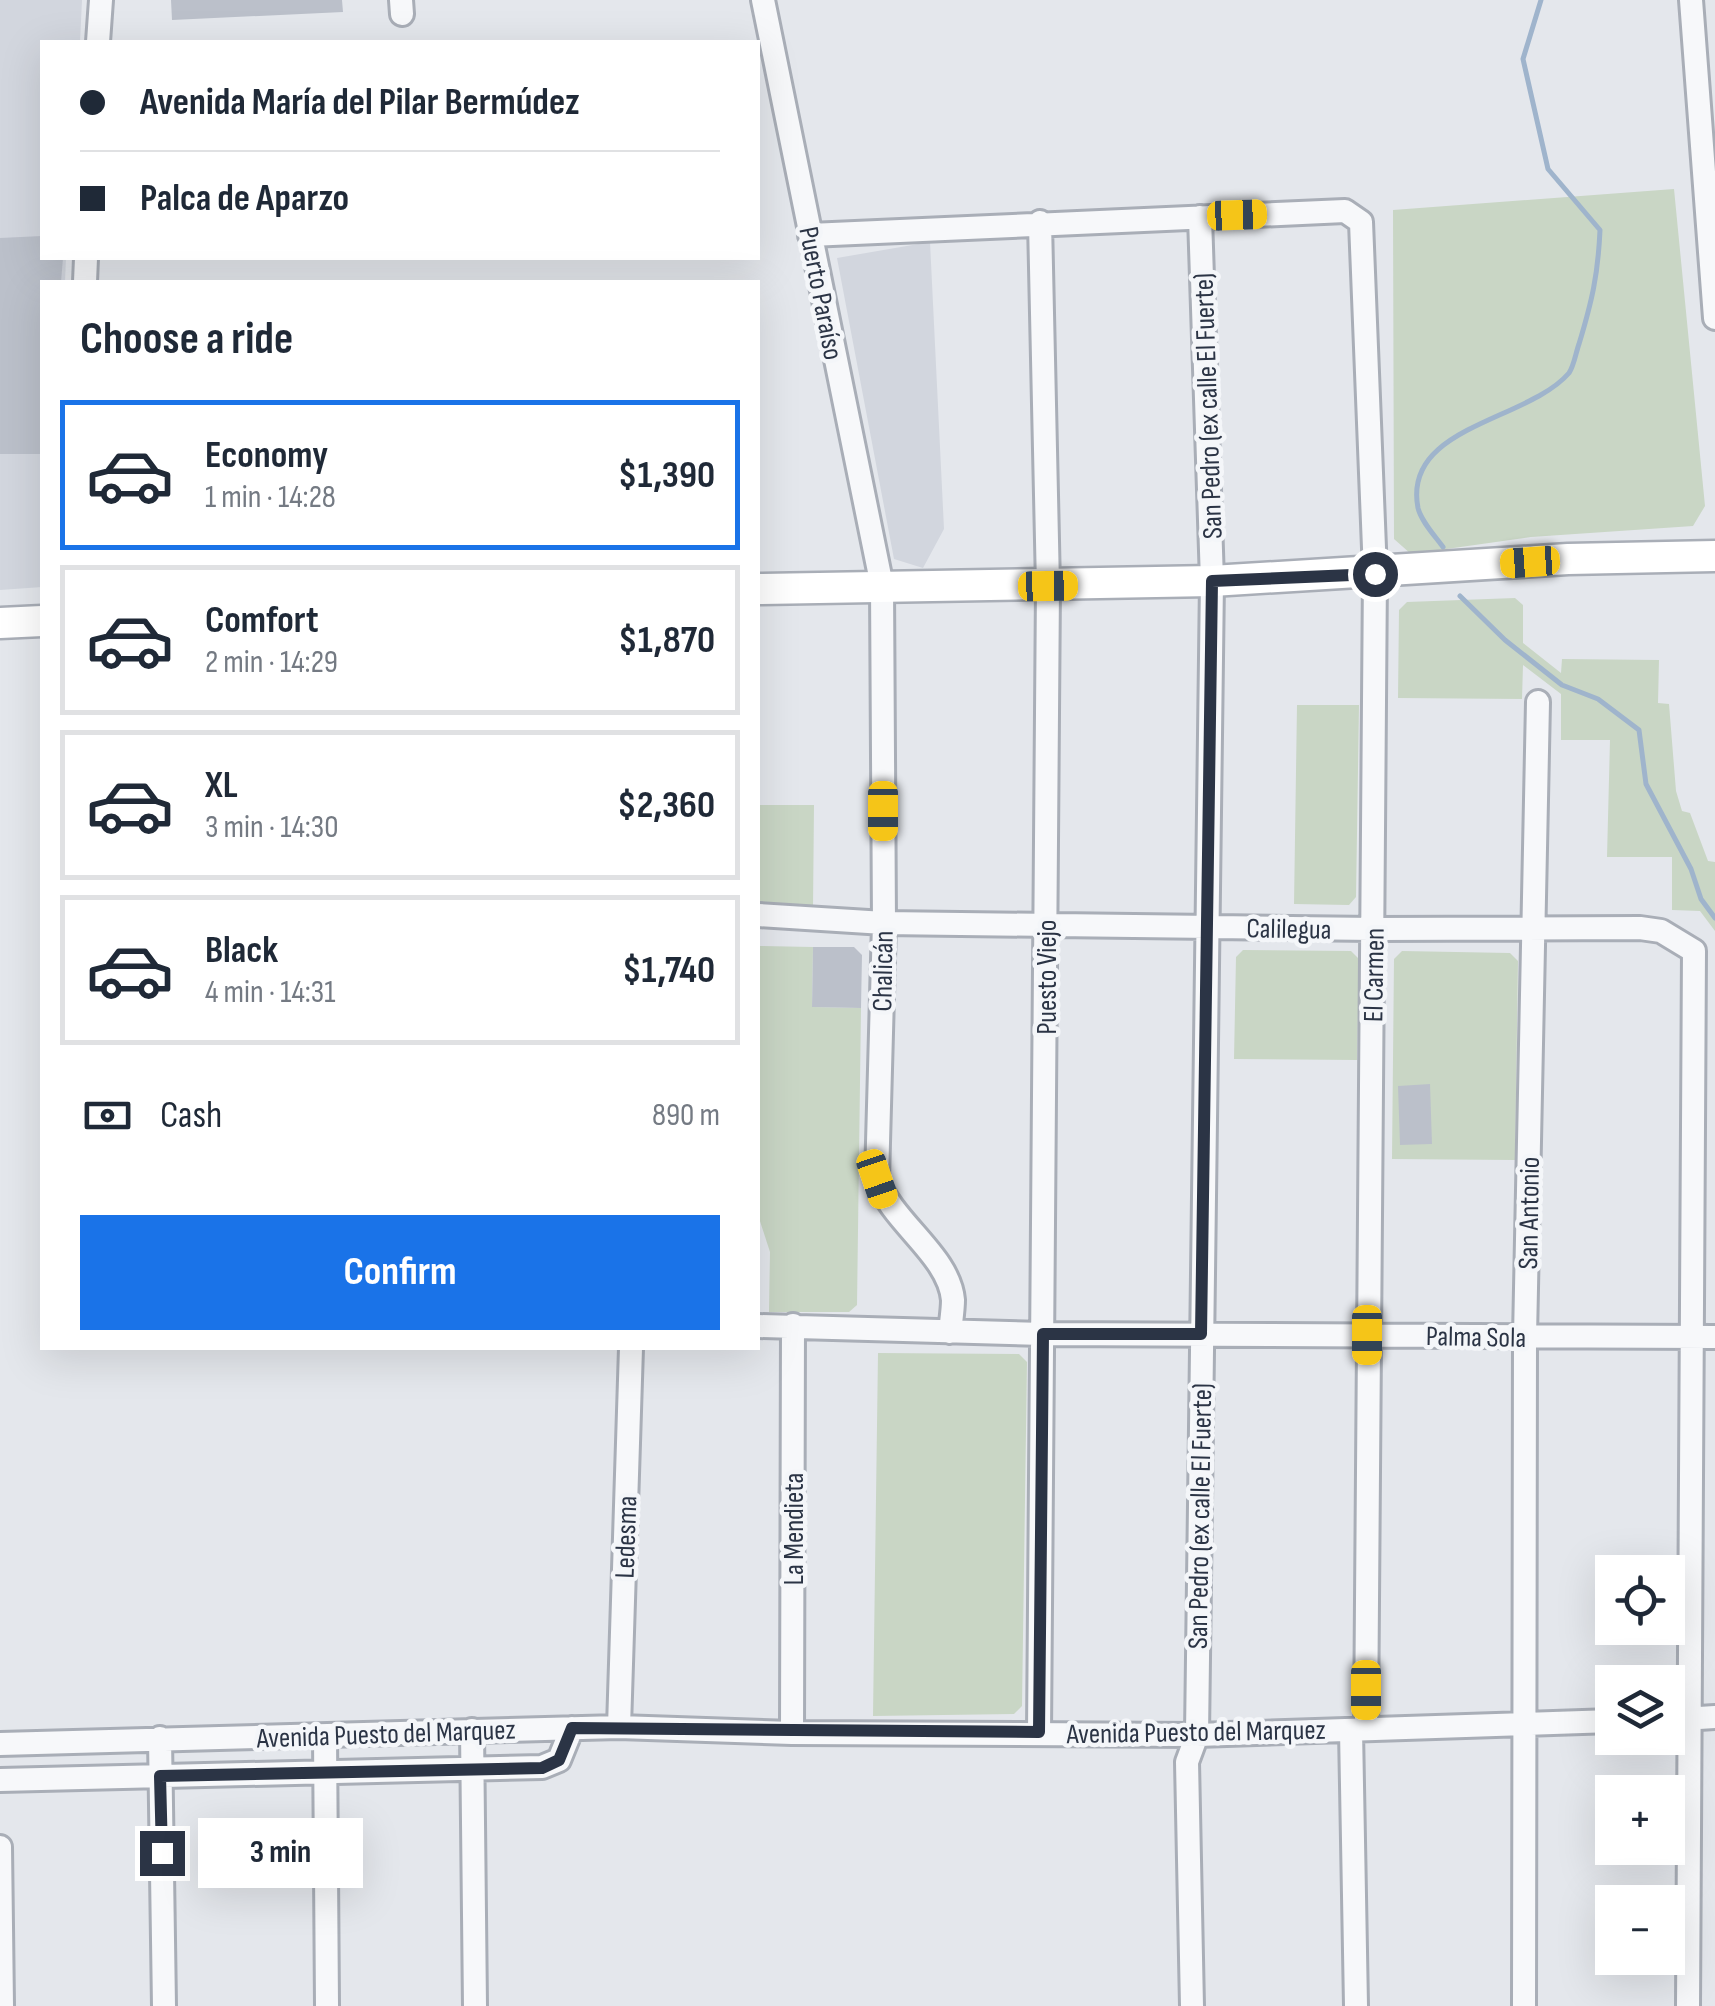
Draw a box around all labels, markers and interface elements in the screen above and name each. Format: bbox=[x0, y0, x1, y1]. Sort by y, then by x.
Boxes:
text: Avenida María del Pilar Bermúdez bbox=[140, 80, 580, 125]
text: Palca de Aparzo bbox=[140, 176, 349, 221]
car bbox=[1206, 199, 1268, 231]
street label: Puerto Paraíso bbox=[791, 224, 850, 363]
street label: San Pedro (ex calle El Fuerte) bbox=[1187, 272, 1230, 540]
text: Choose a ride bbox=[80, 312, 293, 367]
icon: car bbox=[85, 430, 175, 520]
text: Economy bbox=[205, 433, 328, 478]
text: $1,390 bbox=[618, 453, 715, 498]
text: 1 min · 14:28 bbox=[205, 478, 336, 517]
car bbox=[1499, 545, 1561, 579]
route start bbox=[1353, 552, 1398, 597]
car bbox=[1018, 570, 1078, 602]
icon: car bbox=[85, 595, 175, 685]
text: Comfort bbox=[205, 598, 319, 643]
text: $1,870 bbox=[618, 618, 715, 663]
text: 2 min · 14:29 bbox=[205, 643, 338, 682]
icon: car bbox=[85, 760, 175, 850]
text: XL bbox=[205, 763, 238, 808]
car bbox=[868, 781, 898, 841]
text: $2,360 bbox=[617, 783, 715, 828]
text: 3 min · 14:30 bbox=[205, 808, 339, 847]
street label: Calilegua bbox=[1246, 912, 1332, 947]
street label: Puesto Viejo bbox=[1031, 920, 1064, 1034]
icon: car bbox=[85, 925, 175, 1015]
text: Black bbox=[205, 928, 278, 973]
street label: El Carmen bbox=[1357, 928, 1392, 1022]
street label: Chalicán bbox=[866, 930, 901, 1012]
text: $1,740 bbox=[622, 948, 715, 993]
text: 4 min · 14:31 bbox=[205, 973, 335, 1012]
icon: cash bbox=[80, 1088, 135, 1143]
text: Cash bbox=[160, 1093, 222, 1138]
text: 890 m bbox=[652, 1096, 720, 1135]
car bbox=[853, 1146, 901, 1212]
street label: San Antonio bbox=[1512, 1156, 1547, 1270]
button: Confirm bbox=[80, 1215, 720, 1330]
car bbox=[1352, 1305, 1382, 1365]
street label: Palma Sola bbox=[1426, 1320, 1526, 1355]
street label: San Pedro (ex calle El Fuerte) bbox=[1182, 1383, 1219, 1649]
street label: La Mendieta bbox=[778, 1473, 811, 1585]
street label: Ledesma bbox=[609, 1495, 644, 1579]
map controls bbox=[1595, 1555, 1685, 1975]
button: locate bbox=[1595, 1555, 1685, 1645]
car bbox=[1351, 1660, 1381, 1720]
button: layers bbox=[1595, 1665, 1685, 1755]
street label: Avenida Puesto del Marquez bbox=[255, 1713, 516, 1756]
street label: Avenida Puesto del Marquez bbox=[1065, 1714, 1326, 1751]
button: + bbox=[1595, 1775, 1685, 1865]
callout: 3 min bbox=[197, 1818, 362, 1888]
route end bbox=[140, 1831, 185, 1876]
text: 3 min bbox=[250, 1833, 311, 1872]
button: − bbox=[1595, 1885, 1685, 1975]

